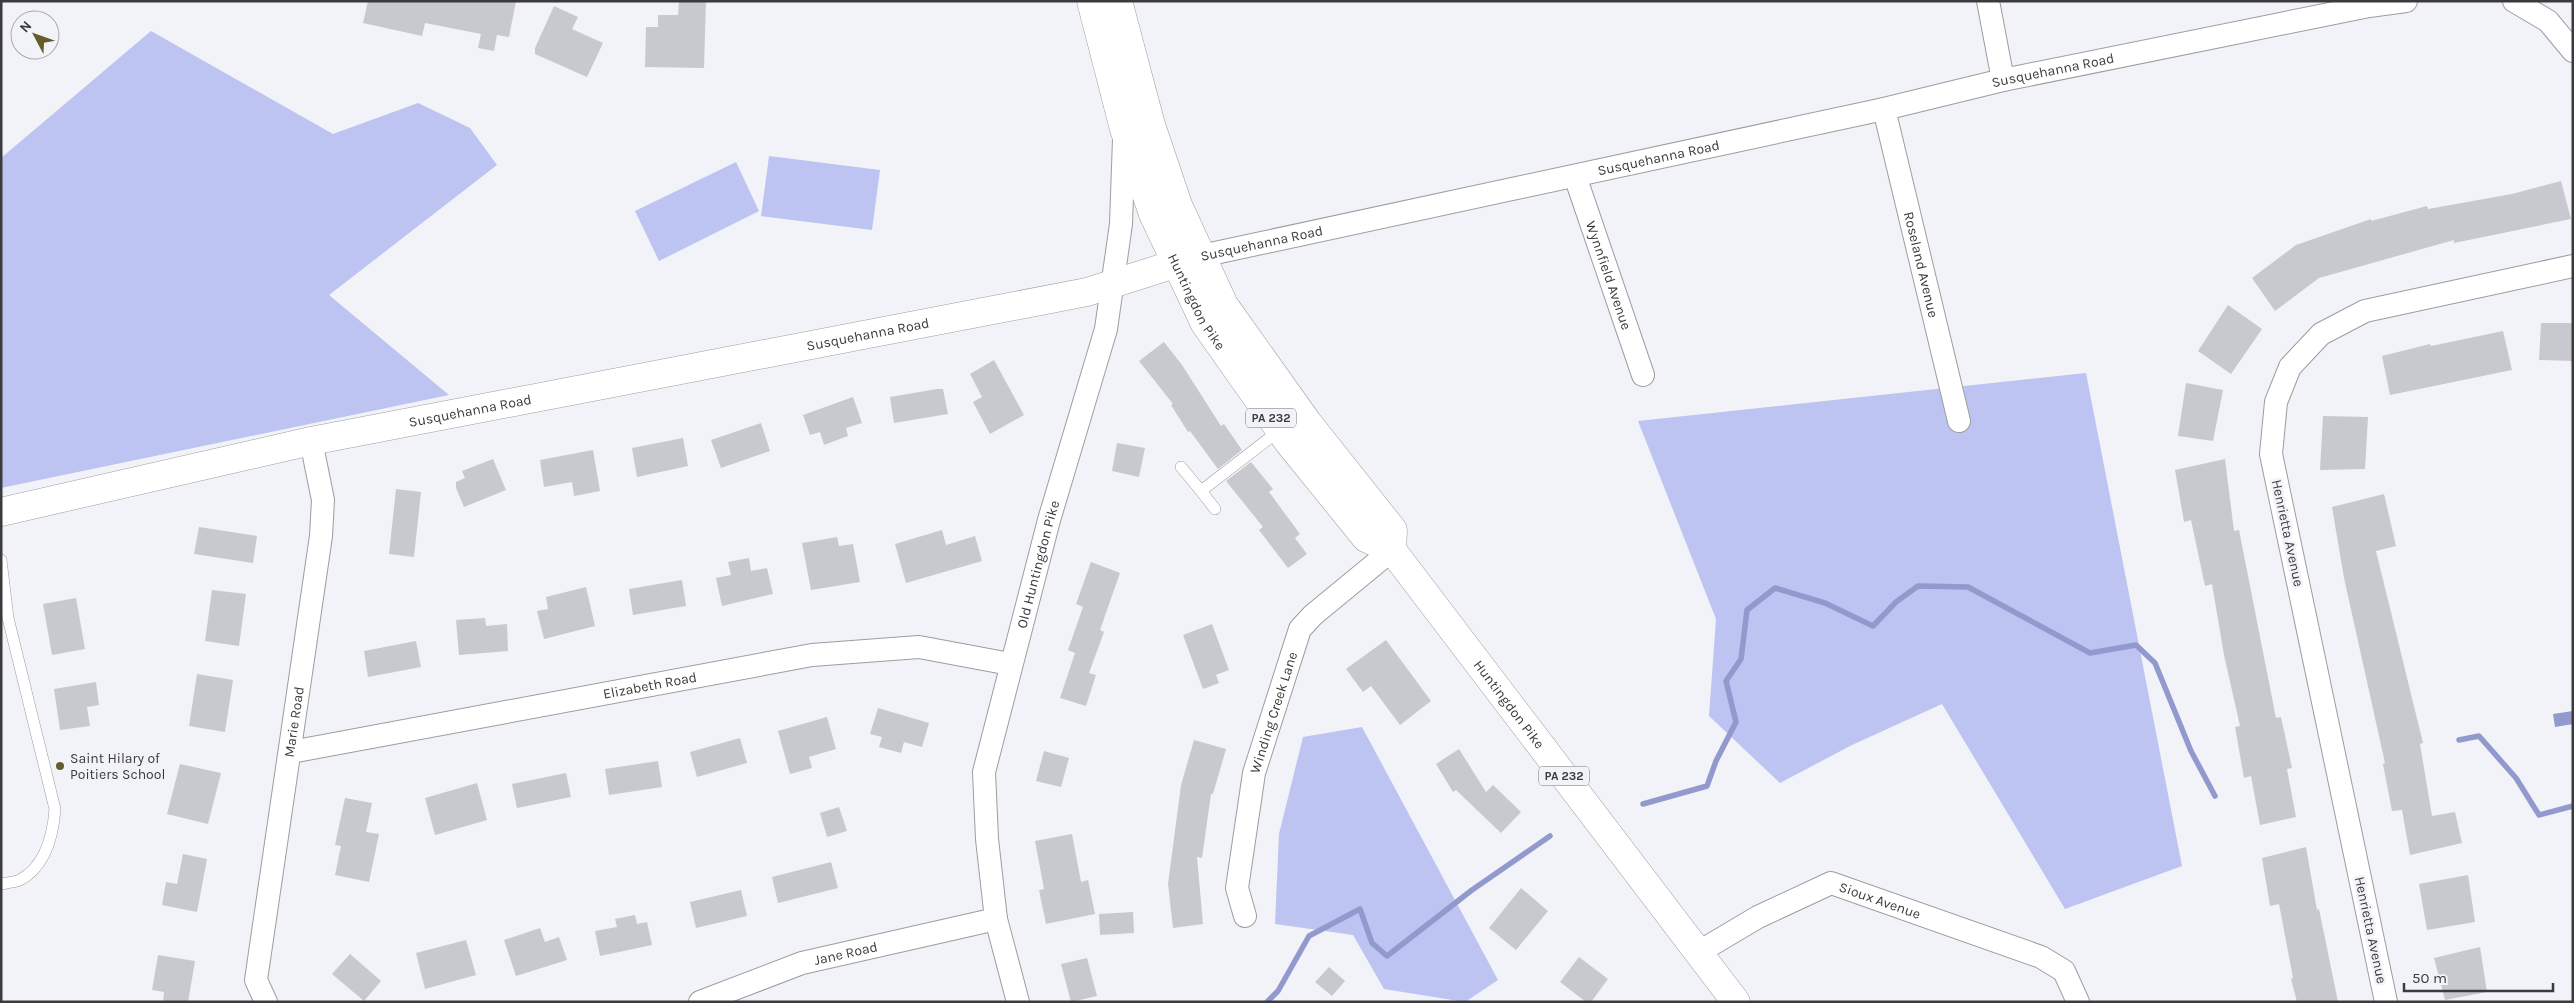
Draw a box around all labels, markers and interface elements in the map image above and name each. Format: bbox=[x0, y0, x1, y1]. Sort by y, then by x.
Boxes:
north arrow bbox=[10, 10, 60, 60]
text: N bbox=[16, 17, 35, 36]
street label: Susquehanna Road bbox=[1990, 50, 2116, 91]
street label: Susquehanna Road bbox=[1596, 137, 1721, 179]
street label: Roseland Avenue bbox=[1900, 210, 1942, 319]
street label: Wynnfield Avenue bbox=[1582, 219, 1635, 332]
street label: Susquehanna Road bbox=[1199, 222, 1324, 265]
street label: Huntingdon Pike bbox=[1164, 251, 1229, 354]
street label: Susquehanna Road bbox=[805, 314, 931, 355]
street label: Susquehanna Road bbox=[407, 391, 533, 431]
road number: PA 232 bbox=[1246, 408, 1296, 428]
street label: Henrietta Avenue bbox=[2268, 478, 2307, 588]
street label: Old Huntingdon Pike bbox=[1013, 499, 1063, 630]
street label: Winding Creek Lane bbox=[1246, 650, 1301, 775]
street label: Huntingdon Pike bbox=[1470, 657, 1548, 752]
street label: Elizabeth Road bbox=[602, 669, 698, 703]
street label: Marie Road bbox=[281, 685, 308, 759]
place label: Saint Hilary of Poitiers School bbox=[70, 750, 165, 783]
marker: Saint Hilary of Poitiers School bbox=[54, 760, 66, 772]
road number: PA 232 bbox=[1539, 766, 1589, 786]
street label: Henrietta Avenue bbox=[2351, 875, 2390, 985]
street label: Sioux Avenue bbox=[1837, 878, 1923, 923]
street label: Jane Road bbox=[812, 938, 879, 969]
scale bar bbox=[2404, 960, 2553, 992]
text: 50 m bbox=[2412, 969, 2447, 987]

